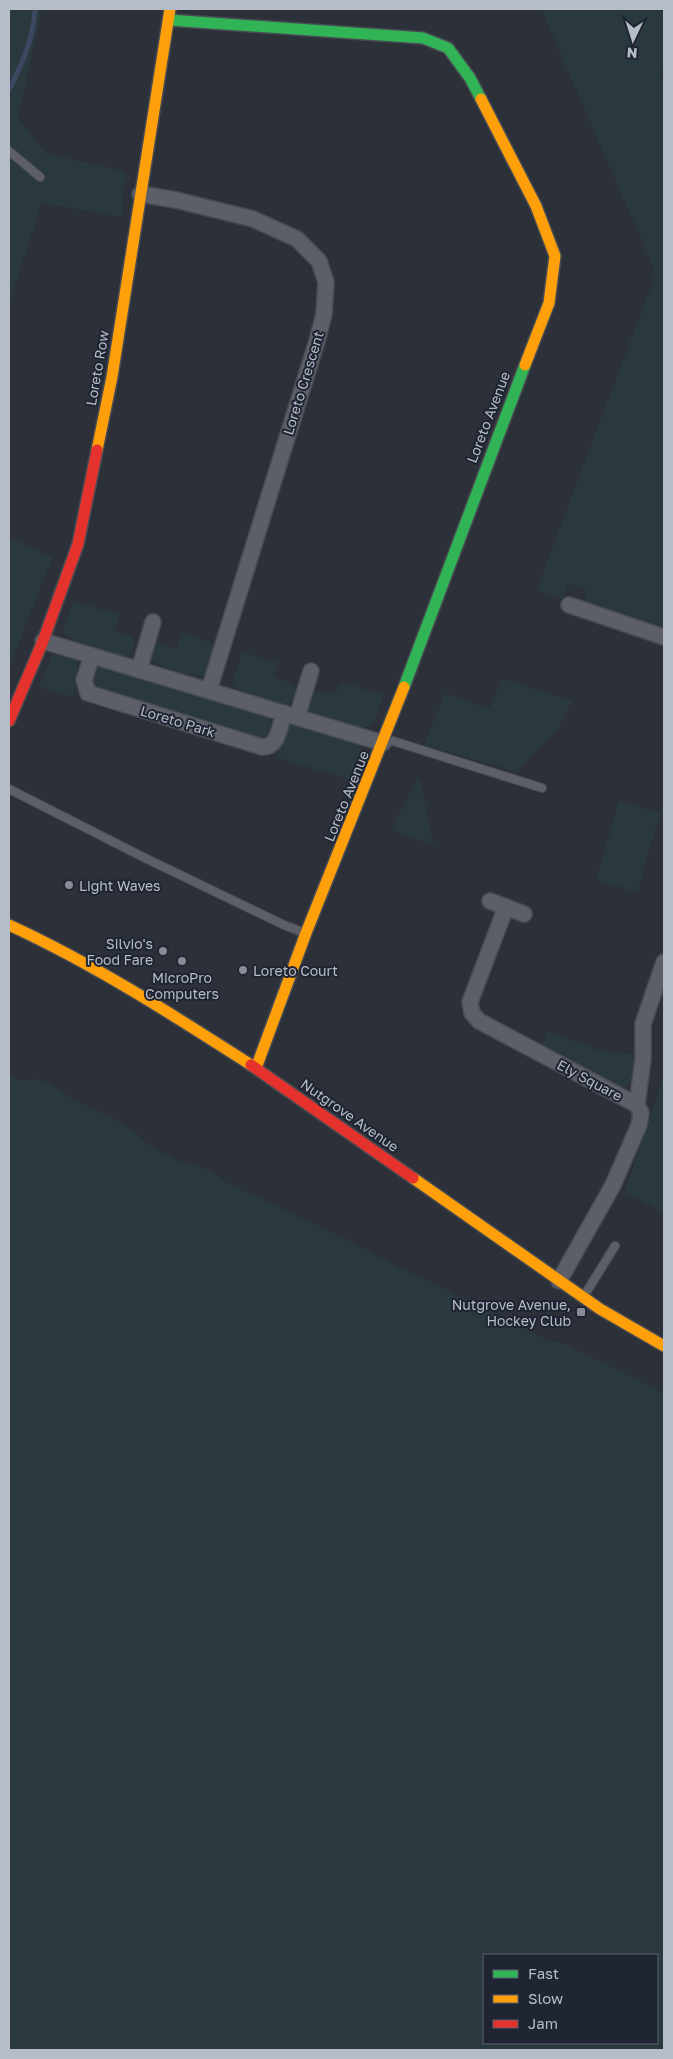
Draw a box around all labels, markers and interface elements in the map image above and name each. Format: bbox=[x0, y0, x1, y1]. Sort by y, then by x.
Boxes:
north arrow bbox=[608, 15, 658, 65]
text: N bbox=[626, 45, 638, 62]
street label: Loreto Row bbox=[82, 329, 112, 407]
street label: Loreto Crescent bbox=[279, 329, 327, 437]
street label: Loreto Avenue bbox=[463, 369, 513, 465]
street label: Loreto Park bbox=[138, 702, 218, 740]
street label: Loreto Avenue bbox=[320, 748, 372, 844]
place label: Light Waves bbox=[79, 877, 161, 894]
marker: Light Waves bbox=[63, 879, 75, 891]
place label: Silvio's Food Fare bbox=[87, 935, 153, 968]
marker: Silvio's Food Fare bbox=[157, 945, 169, 957]
marker: MicroPro Computers bbox=[176, 955, 188, 967]
place label: Loreto Court bbox=[253, 962, 338, 979]
marker: Loreto Court bbox=[237, 964, 249, 976]
place label: MicroPro Computers bbox=[145, 969, 219, 1002]
street label: Ely Square bbox=[554, 1056, 626, 1104]
street label: Nutgrove Avenue bbox=[298, 1075, 402, 1155]
place label: Nutgrove Avenue, Hockey Club bbox=[452, 1296, 571, 1329]
marker: Nutgrove Avenue, Hockey Club bbox=[575, 1306, 587, 1318]
legend bbox=[483, 1954, 658, 2044]
text: Fast bbox=[528, 1964, 559, 1982]
text: Slow bbox=[528, 1989, 563, 2007]
text: Jam bbox=[528, 2014, 558, 2032]

